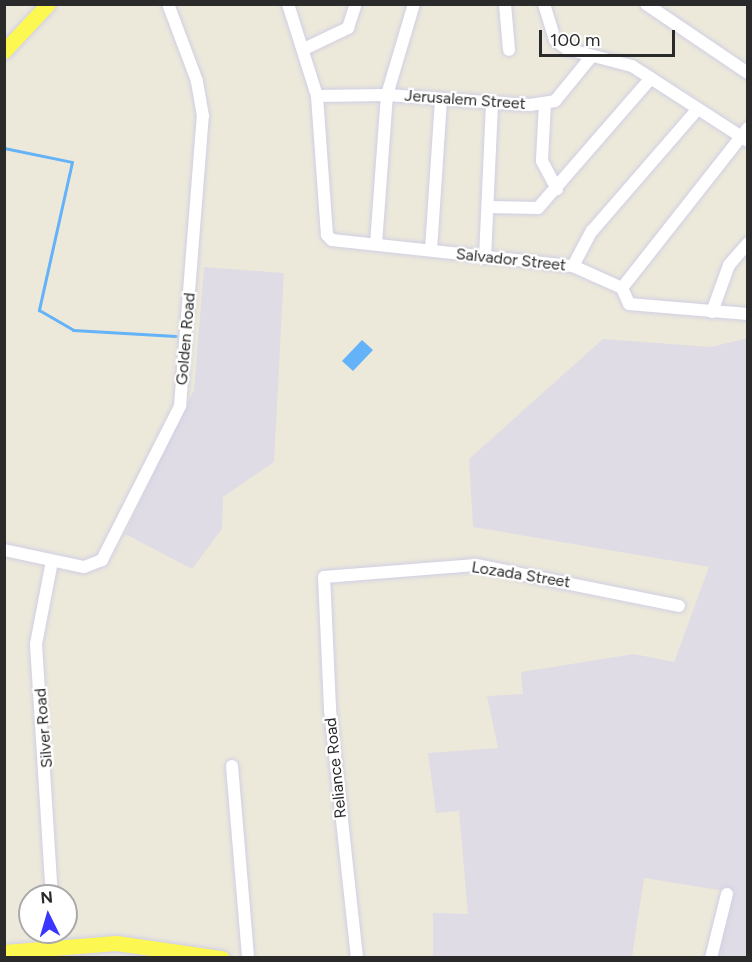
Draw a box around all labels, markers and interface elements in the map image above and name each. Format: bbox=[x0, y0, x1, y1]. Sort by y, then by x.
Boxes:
scale bar bbox=[542, 18, 678, 56]
text: 100 m bbox=[550, 29, 600, 51]
street label: Jerusalem Street bbox=[404, 86, 526, 114]
street label: Salvador Street bbox=[455, 245, 567, 275]
street label: Golden Road bbox=[172, 292, 200, 386]
street label: Lozada Street bbox=[470, 558, 572, 592]
street label: Silver Road bbox=[31, 687, 57, 769]
street label: Reliance Road bbox=[321, 717, 351, 819]
north arrow bbox=[18, 884, 78, 944]
text: N bbox=[40, 888, 54, 908]

